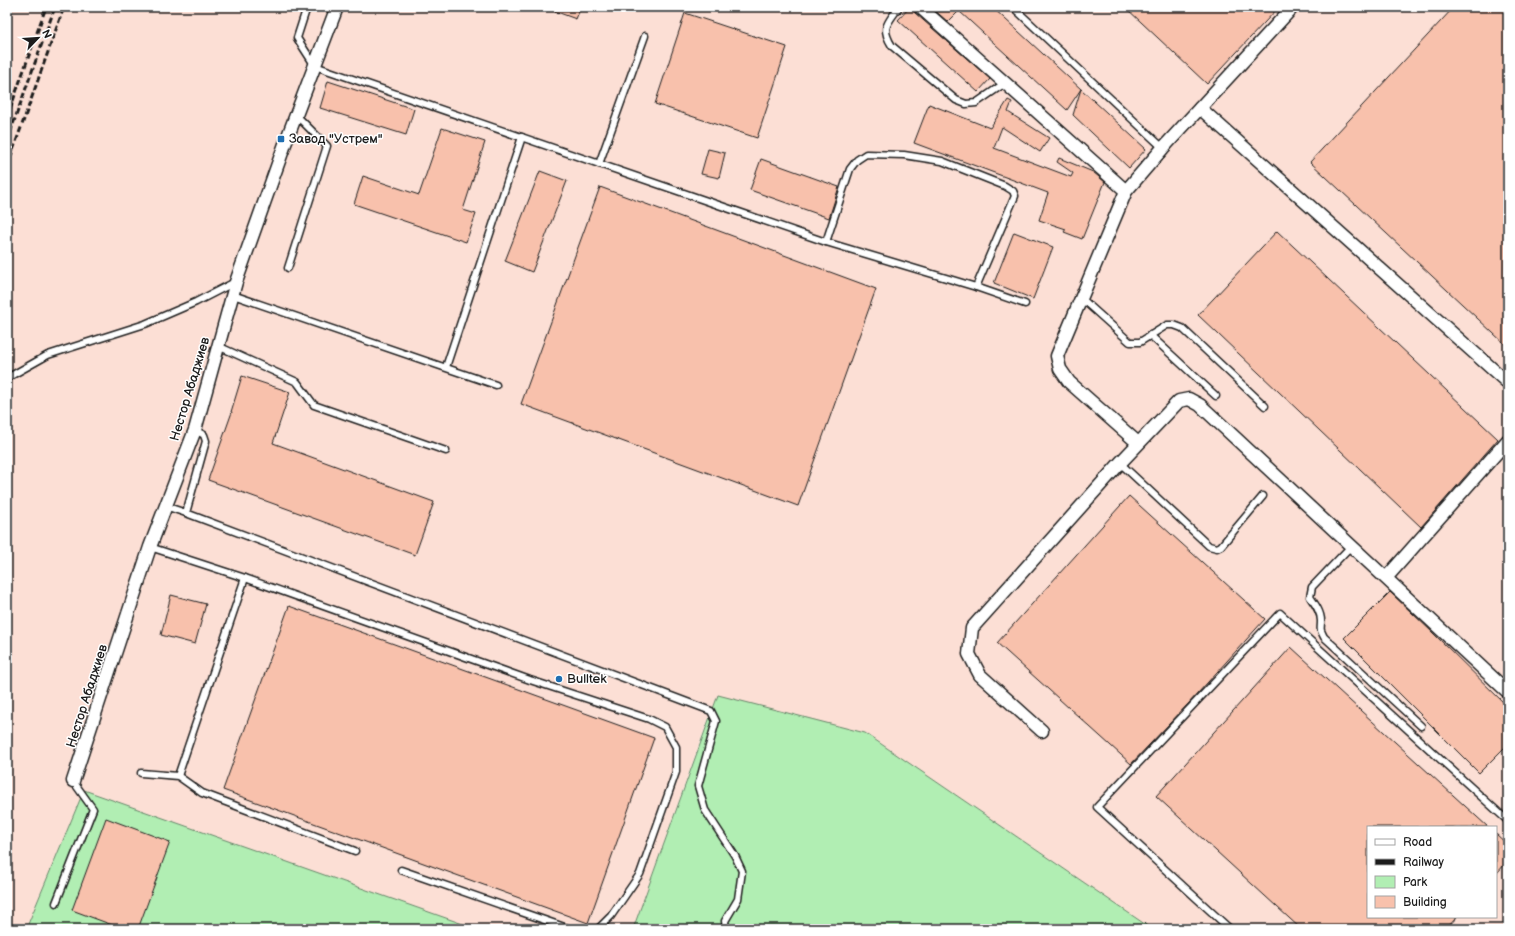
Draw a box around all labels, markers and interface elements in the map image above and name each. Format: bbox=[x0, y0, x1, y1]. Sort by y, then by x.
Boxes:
north arrow bbox=[18, 18, 58, 58]
text: N bbox=[39, 27, 54, 40]
place label: Завод "Устрем" bbox=[289, 131, 383, 147]
marker: Завод "Устрем" bbox=[276, 134, 286, 144]
street label: Нестор Абаджиев bbox=[167, 335, 213, 443]
street label: Нестор Абаджиев bbox=[63, 642, 111, 750]
place label: Bulltek bbox=[567, 671, 607, 687]
marker: Bulltek bbox=[554, 674, 564, 684]
legend bbox=[1367, 826, 1497, 918]
text: Road bbox=[1403, 835, 1432, 850]
text: Railway bbox=[1403, 855, 1445, 870]
text: Park bbox=[1403, 875, 1427, 890]
text: Building bbox=[1403, 895, 1447, 910]

